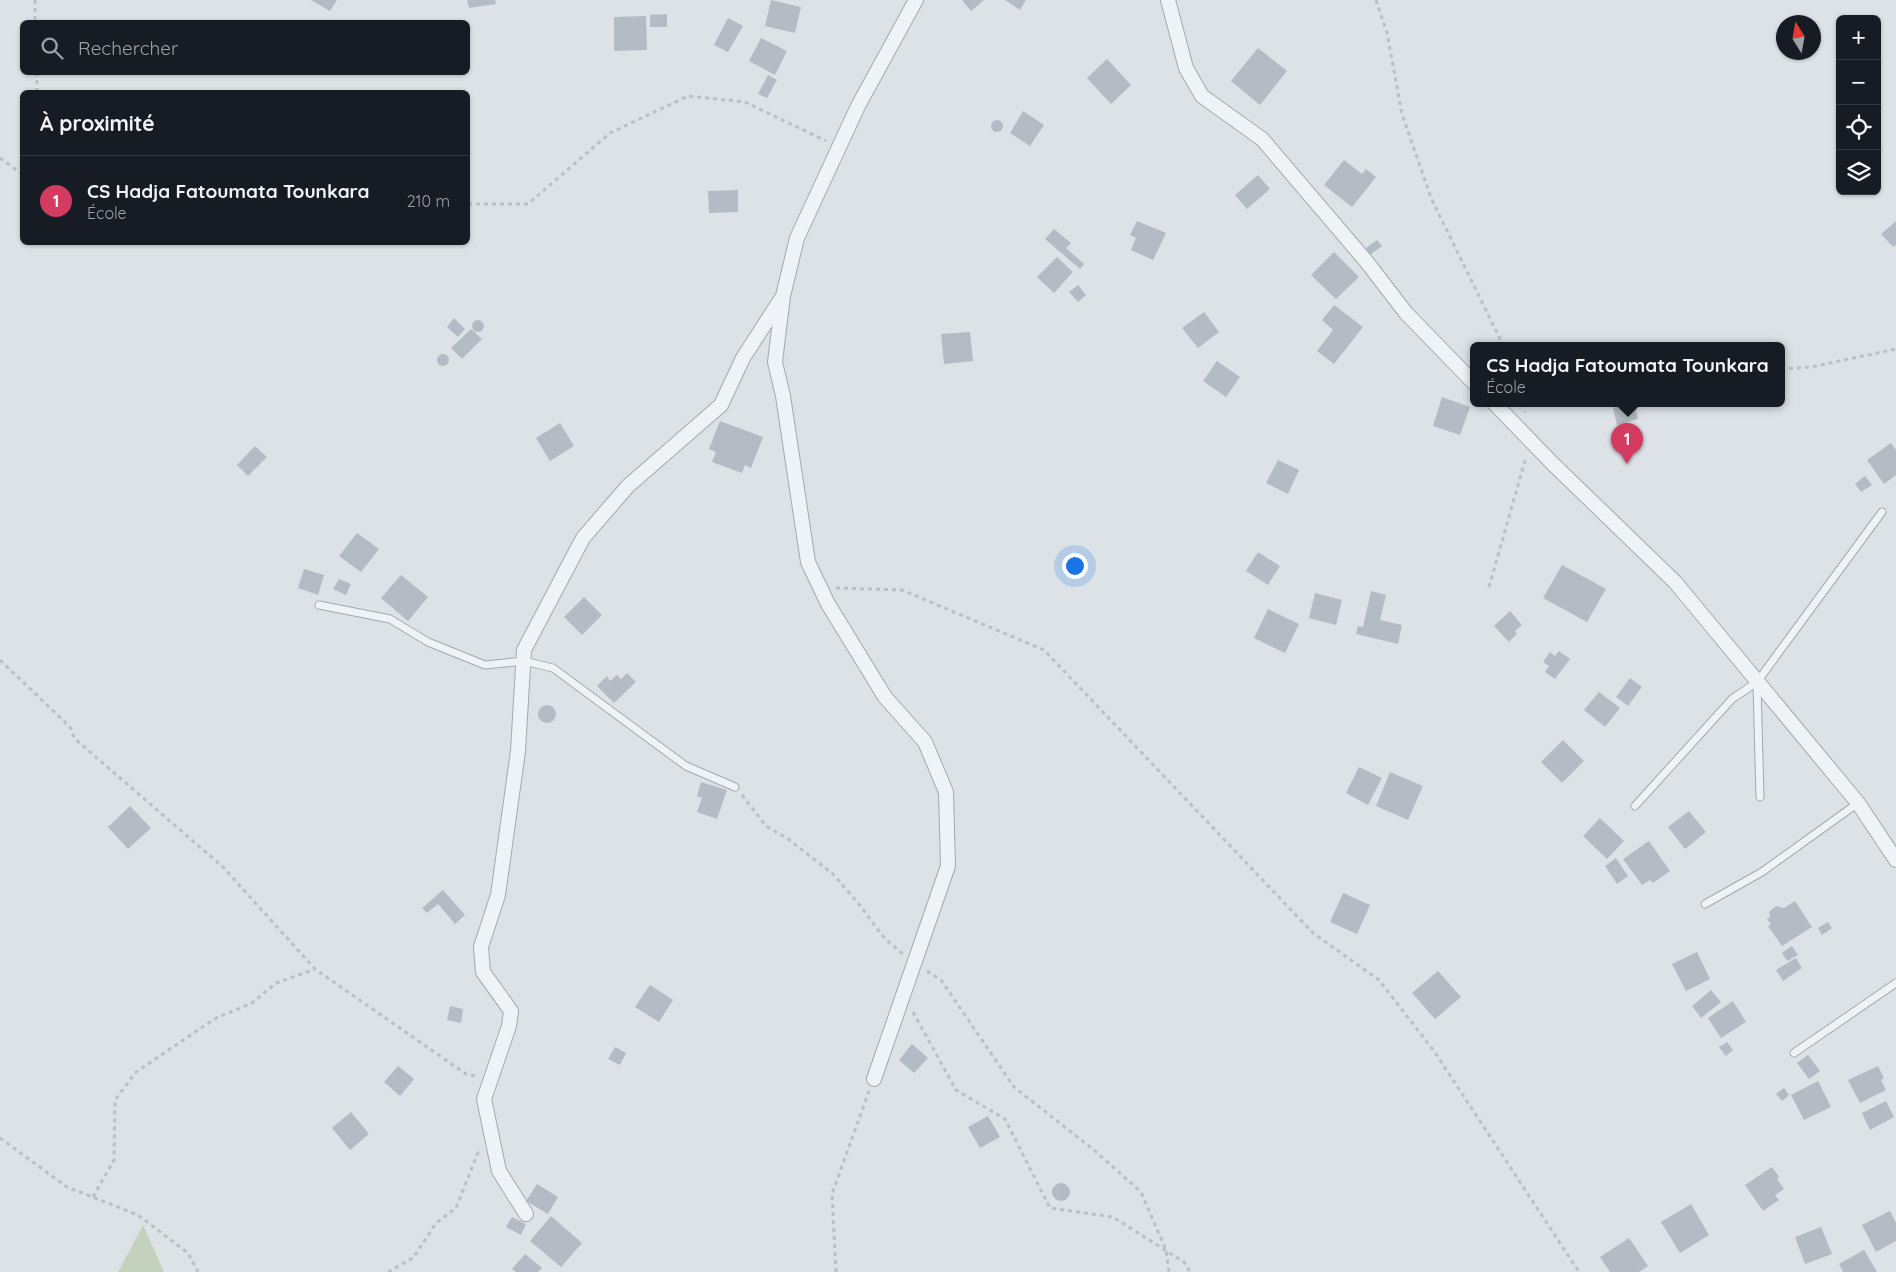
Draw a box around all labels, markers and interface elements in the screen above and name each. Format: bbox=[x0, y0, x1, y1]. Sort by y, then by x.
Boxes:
north arrow bbox=[1776, 15, 1821, 60]
map controls bbox=[1836, 15, 1881, 195]
button: + bbox=[1836, 15, 1881, 60]
search box bbox=[20, 20, 470, 75]
icon: search bbox=[38, 34, 66, 62]
text: Rechercher bbox=[78, 36, 178, 60]
button: − bbox=[1836, 60, 1881, 105]
button: locate bbox=[1836, 105, 1881, 150]
text: À proximité bbox=[40, 110, 155, 136]
button: layers bbox=[1836, 150, 1881, 195]
text: CS Hadja Fatoumata Tounkara bbox=[87, 179, 370, 203]
text: 1 bbox=[53, 191, 59, 211]
text: 210 m bbox=[407, 191, 450, 211]
text: École bbox=[87, 203, 127, 223]
popup bbox=[1470, 342, 1785, 407]
text: CS Hadja Fatoumata Tounkara bbox=[1486, 353, 1769, 377]
text: École bbox=[1486, 377, 1526, 397]
pin: 1 bbox=[1611, 423, 1643, 464]
your location bbox=[1062, 553, 1088, 579]

